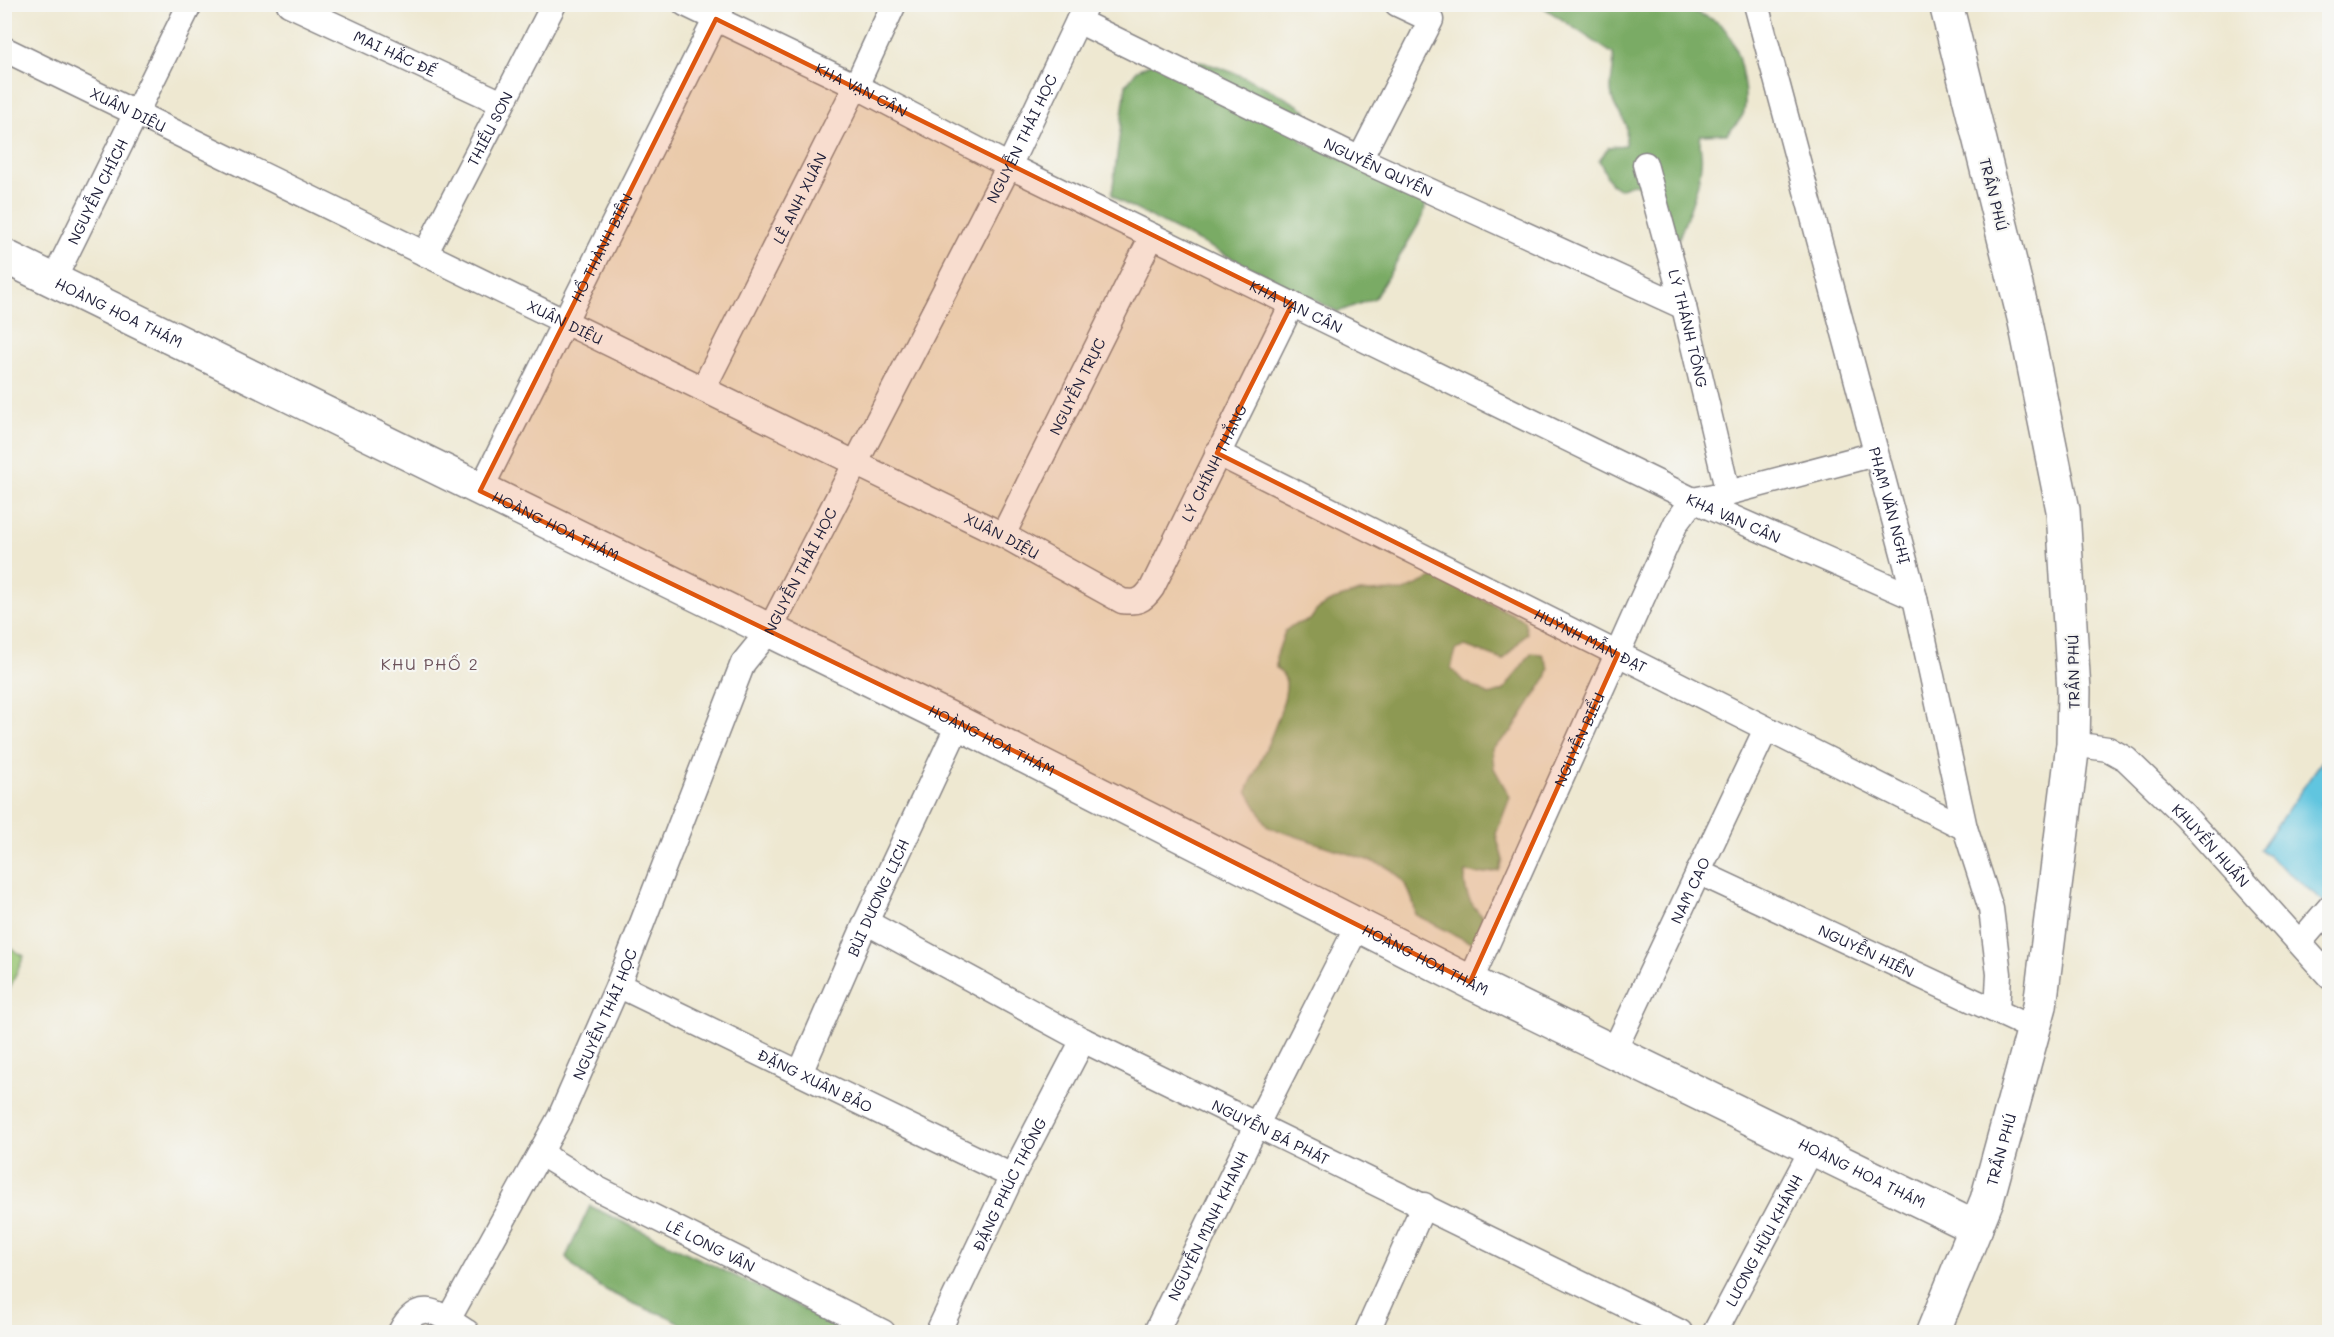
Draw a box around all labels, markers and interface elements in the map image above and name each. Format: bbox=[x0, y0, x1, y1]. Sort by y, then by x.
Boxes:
street label: MAI HẮC ĐẾ bbox=[351, 26, 440, 81]
street label: KHA VẠN CÂN bbox=[812, 58, 911, 121]
street label: NGUYỄN THÁI HỌC bbox=[982, 71, 1061, 206]
street label: XUÂN DIỆU bbox=[87, 82, 169, 136]
street label: THIẾU SƠN bbox=[462, 88, 517, 169]
street label: NGUYỄN QUYỀN bbox=[1321, 133, 1436, 201]
street label: NGUYỄN CHÍCH bbox=[63, 135, 132, 248]
street label: LÊ ANH XUÂN bbox=[768, 149, 831, 247]
street label: TRẦN PHÚ bbox=[1975, 155, 2014, 232]
street label: HỒ THÀNH BIÊN bbox=[566, 190, 637, 305]
street label: LÝ THÁNH TÔNG bbox=[1664, 267, 1713, 389]
street label: HOÀNG HOA THÁM bbox=[52, 273, 186, 352]
street label: KHA VẠN CÂN bbox=[1247, 275, 1346, 337]
street label: XUÂN DIỆU bbox=[524, 295, 606, 349]
street label: NGUYỄN TRỰC bbox=[1044, 334, 1110, 438]
street label: LÝ CHÍNH THẮNG bbox=[1176, 400, 1251, 525]
street label: PHẠM VĂN NGHỊ bbox=[1865, 445, 1916, 566]
street label: HOÀNG HOA THÁM bbox=[489, 486, 623, 565]
street label: KHA VẠN CÂN bbox=[1683, 488, 1784, 547]
street label: NGUYỄN THÁI HỌC bbox=[759, 504, 841, 638]
street label: XUÂN DIỆU bbox=[961, 508, 1043, 563]
street label: HUỲNH MẪN ĐẠT bbox=[1531, 604, 1650, 677]
street label: TRẦN PHÚ bbox=[2061, 635, 2084, 709]
district label: KHU PHỐ 2 bbox=[381, 653, 479, 674]
street label: NGUYỄN BIỂU bbox=[1549, 689, 1609, 790]
street label: HOÀNG HOA THÁM bbox=[925, 700, 1059, 780]
street label: KHUYỂN HUẤN bbox=[2168, 799, 2254, 891]
street label: BÙI DƯƠNG LỊCH bbox=[842, 836, 913, 959]
street label: NAM CAO bbox=[1666, 854, 1714, 927]
street label: HOÀNG HOA THÁM bbox=[1359, 919, 1492, 1000]
street label: NGUYỄN HIỀN bbox=[1815, 920, 1918, 982]
street label: NGUYỄN THÁI HỌC bbox=[568, 945, 641, 1083]
street label: ĐẶNG XUÂN BẢO bbox=[754, 1044, 876, 1117]
street label: NGUYỄN BÁ PHÁT bbox=[1209, 1095, 1333, 1169]
street label: TRẦN PHÚ bbox=[1981, 1111, 2020, 1188]
street label: ĐẶNG PHÚC THÔNG bbox=[968, 1114, 1051, 1254]
street label: HOÀNG HOA THÁM bbox=[1795, 1133, 1929, 1212]
street label: NGUYỄN MINH KHANH bbox=[1163, 1148, 1252, 1304]
street label: LƯƠNG HỮU KHÁNH bbox=[1721, 1171, 1807, 1310]
street label: LÊ LONG VÂN bbox=[663, 1215, 758, 1276]

